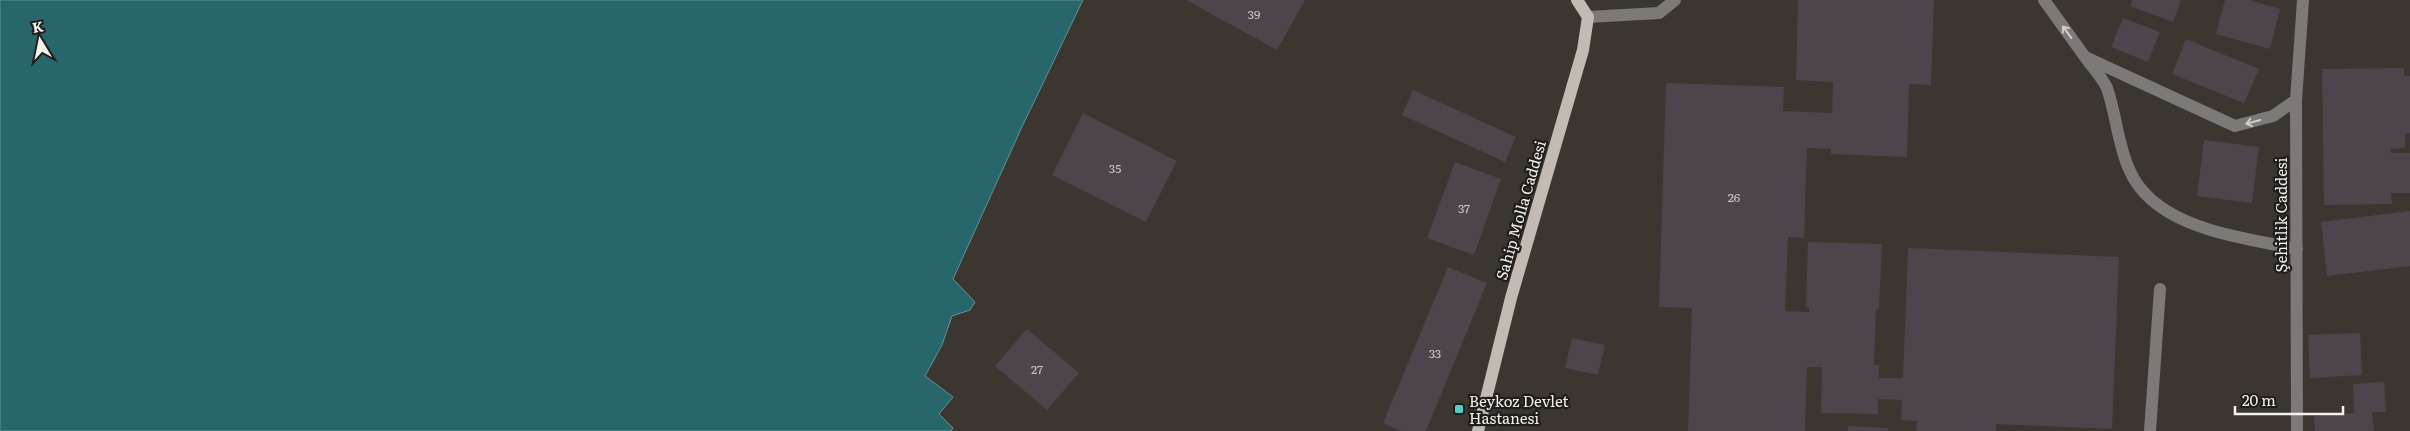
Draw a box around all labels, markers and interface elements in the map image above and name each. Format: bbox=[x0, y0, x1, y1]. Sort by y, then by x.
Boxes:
house number: 39 bbox=[1248, 5, 1260, 23]
north arrow bbox=[15, 15, 65, 65]
text: K bbox=[30, 15, 45, 37]
one-way arrow bbox=[2062, 25, 2072, 39]
one-way arrow bbox=[2246, 117, 2262, 127]
street label: Sahip Molla Caddesi bbox=[1489, 137, 1551, 283]
street label: Şehitlik Caddesi bbox=[2269, 158, 2292, 272]
house number: 35 bbox=[1109, 159, 1121, 177]
house number: 26 bbox=[1728, 188, 1741, 206]
house number: 37 bbox=[1458, 199, 1470, 217]
house number: 33 bbox=[1429, 344, 1441, 362]
house number: 27 bbox=[1031, 360, 1043, 378]
scale bar bbox=[2235, 384, 2342, 416]
text: 20 m bbox=[2242, 388, 2276, 411]
place label: Beykoz Devlet Hastanesi bbox=[1469, 389, 1569, 429]
marker: Beykoz Devlet Hastanesi bbox=[1453, 403, 1465, 415]

